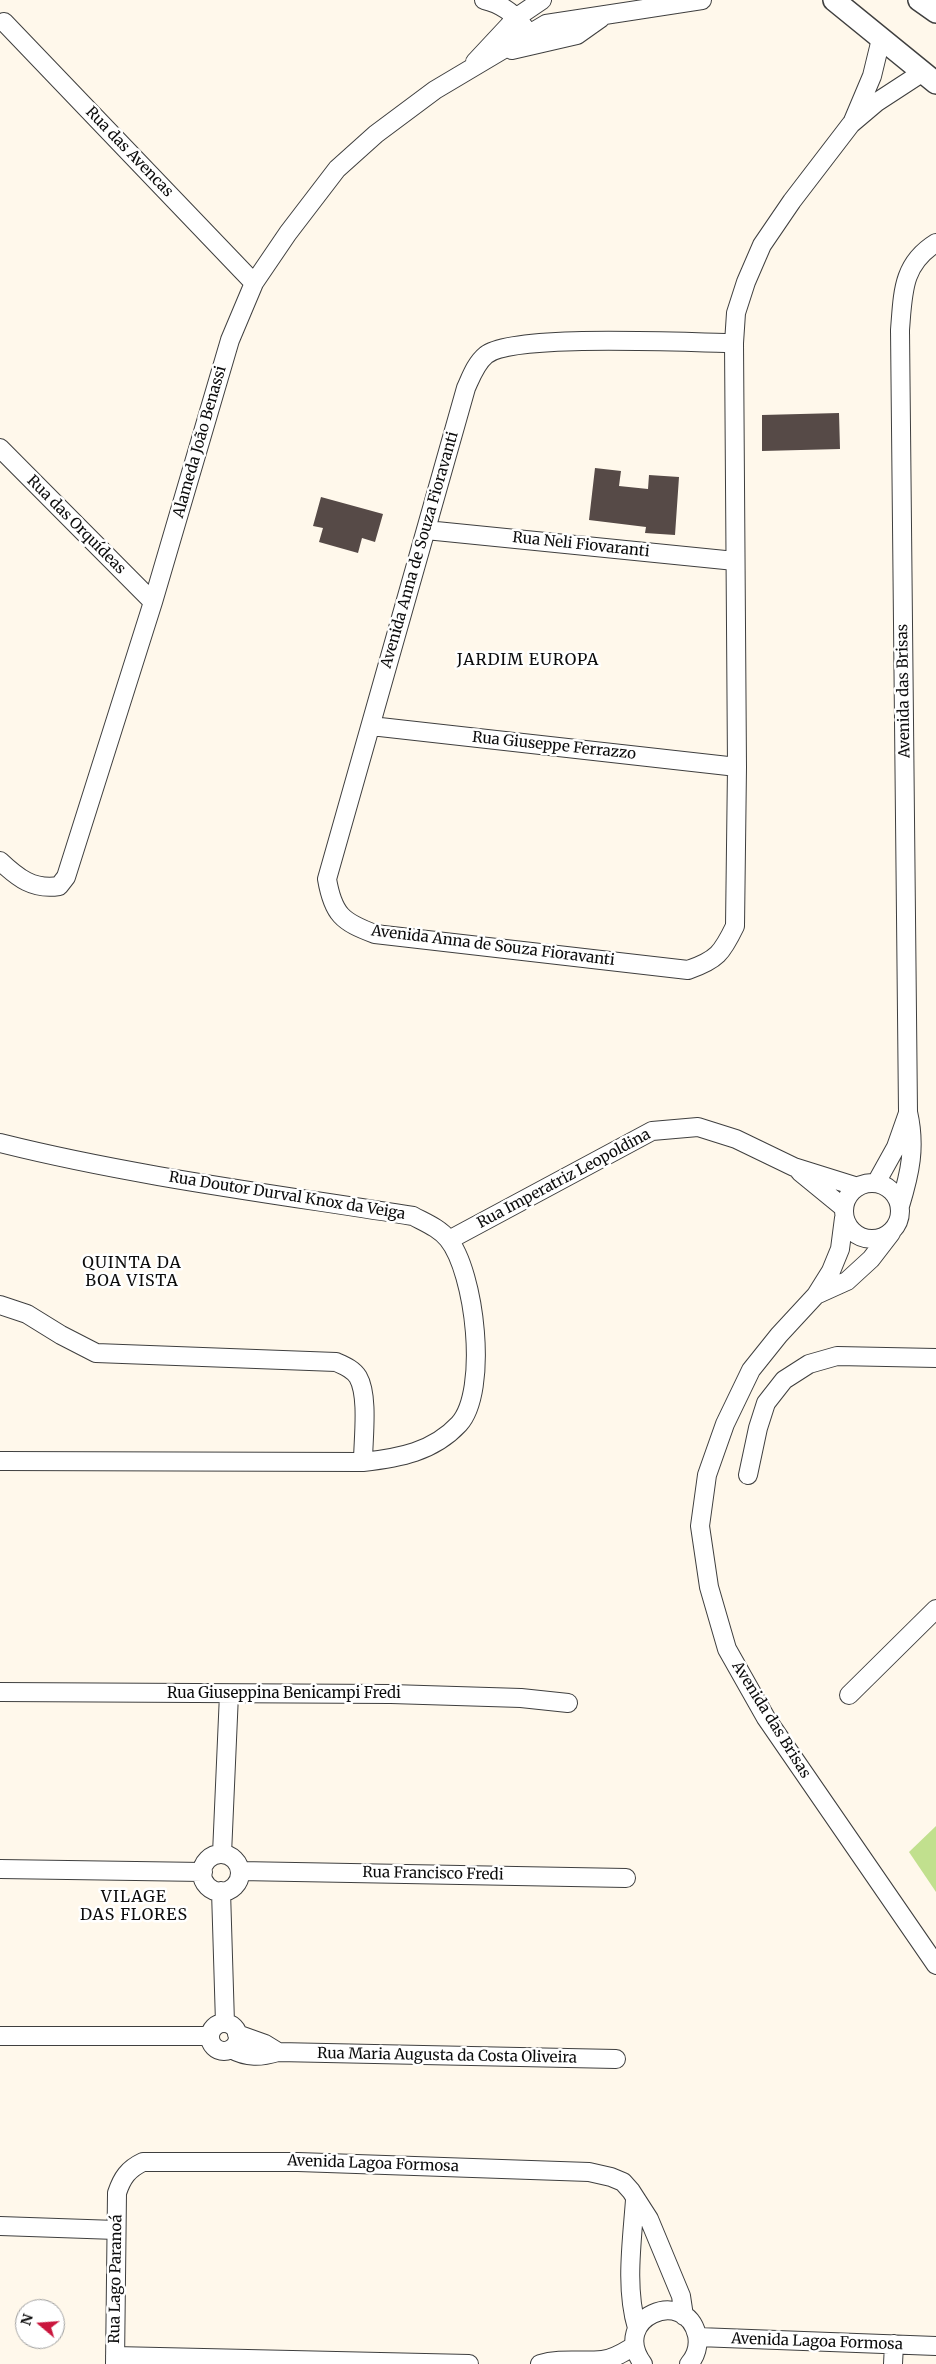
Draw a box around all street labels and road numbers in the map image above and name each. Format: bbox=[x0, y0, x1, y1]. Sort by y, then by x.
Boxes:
street label: Rua das Avencas bbox=[81, 103, 177, 201]
street label: Alameda João Benassi bbox=[170, 364, 230, 520]
street label: Avenida Anna de Souza Fioravanti bbox=[378, 430, 462, 670]
street label: Rua das Orquídeas bbox=[23, 472, 129, 578]
street label: Rua Neli Fiovaranti bbox=[512, 529, 650, 561]
street label: Avenida das Brisas bbox=[894, 624, 914, 758]
street label: Rua Giuseppe Ferrazzo bbox=[471, 728, 637, 764]
street label: Avenida Anna de Souza Fioravanti bbox=[370, 922, 616, 970]
street label: Rua Imperatriz Leopoldina bbox=[474, 1126, 654, 1232]
street label: Rua Doutor Durval Knox da Veiga bbox=[168, 1168, 406, 1224]
street label: Avenida das Brisas bbox=[728, 1658, 814, 1782]
street label: Rua Giuseppina Benicampi Fredi bbox=[167, 1685, 401, 1703]
street label: Rua Francisco Fredi bbox=[362, 1864, 504, 1884]
street label: Rua Maria Augusta da Costa Oliveira bbox=[317, 2045, 577, 2067]
street label: Avenida Lagoa Formosa bbox=[287, 2152, 459, 2176]
street label: Rua Lago Paranoá bbox=[106, 2214, 126, 2344]
street label: Avenida Lagoa Formosa bbox=[731, 2330, 903, 2354]

